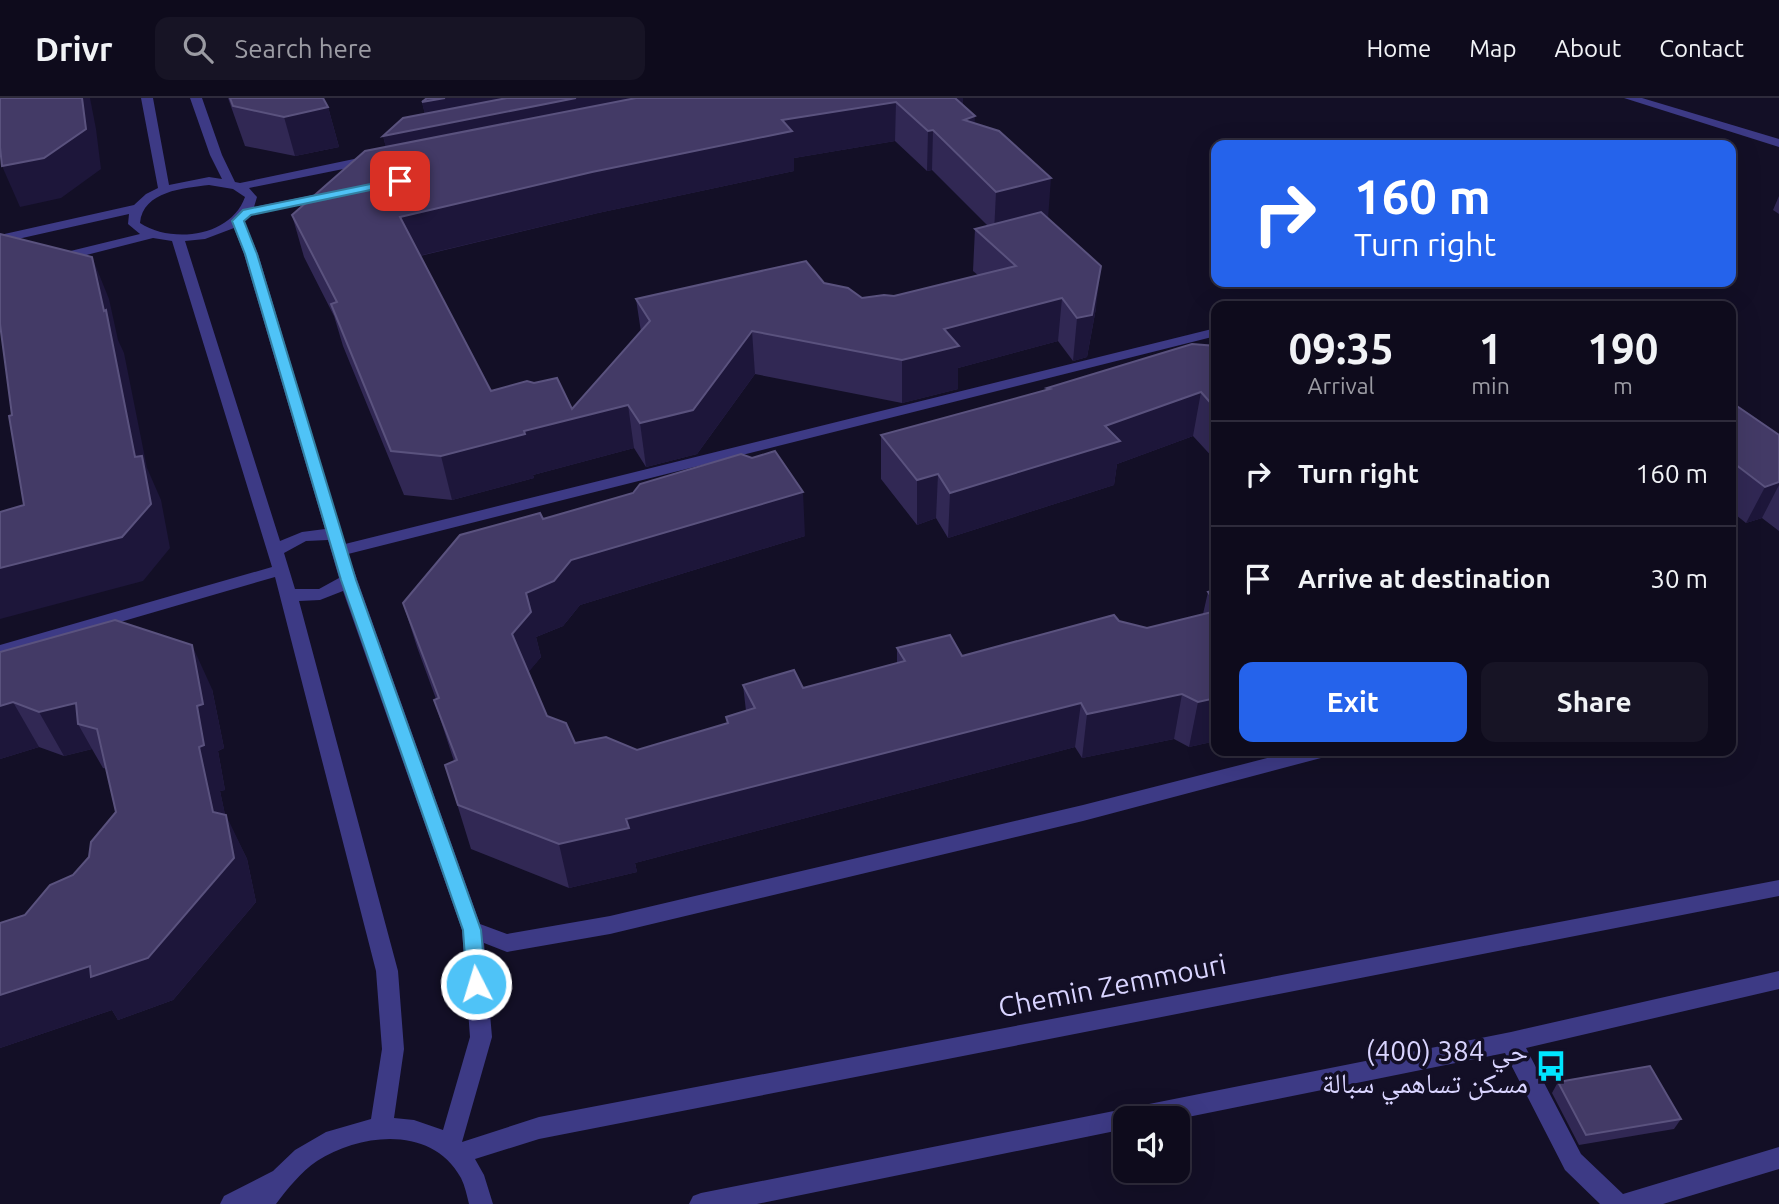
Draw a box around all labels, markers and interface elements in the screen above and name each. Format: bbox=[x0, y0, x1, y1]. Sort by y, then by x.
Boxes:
search box bbox=[155, 17, 645, 80]
icon: search bbox=[179, 29, 217, 67]
text: Drivr bbox=[35, 30, 113, 67]
text: Search here bbox=[235, 34, 372, 63]
text: Home bbox=[1366, 35, 1431, 62]
text: Map bbox=[1469, 35, 1516, 62]
text: About bbox=[1554, 35, 1621, 62]
text: Contact bbox=[1659, 35, 1744, 62]
pin bbox=[370, 151, 430, 211]
icon: arrive bbox=[381, 162, 419, 200]
icon: right bbox=[1239, 168, 1330, 259]
text: 160 m bbox=[1354, 168, 1491, 223]
text: Turn right bbox=[1354, 226, 1496, 262]
text: 09:35 bbox=[1289, 325, 1394, 372]
text: 1 bbox=[1479, 325, 1502, 372]
text: 190 bbox=[1587, 325, 1658, 372]
text: Arrival bbox=[1308, 373, 1375, 398]
text: min bbox=[1471, 373, 1510, 398]
text: m bbox=[1613, 373, 1633, 398]
icon: right bbox=[1239, 455, 1277, 493]
text: Turn right bbox=[1298, 459, 1419, 488]
text: 160 m bbox=[1636, 459, 1708, 488]
icon: arrive bbox=[1239, 560, 1277, 598]
text: Arrive at destination bbox=[1298, 564, 1551, 593]
text: 30 m bbox=[1650, 564, 1708, 593]
button: Exit bbox=[1239, 662, 1467, 742]
button: Share bbox=[1481, 662, 1708, 742]
position arrow bbox=[439, 947, 513, 1021]
street label: Chemin Zemmouri bbox=[995, 948, 1229, 1022]
place label: حي 384 (400) مسكن تساهمي سبالة bbox=[1322, 1035, 1528, 1106]
bus stop icon: حي 384 (400) مسكن تساهمي سبالة bbox=[1534, 1049, 1568, 1083]
map controls bbox=[1113, 1106, 1190, 1183]
button: sound bbox=[1113, 1106, 1190, 1183]

